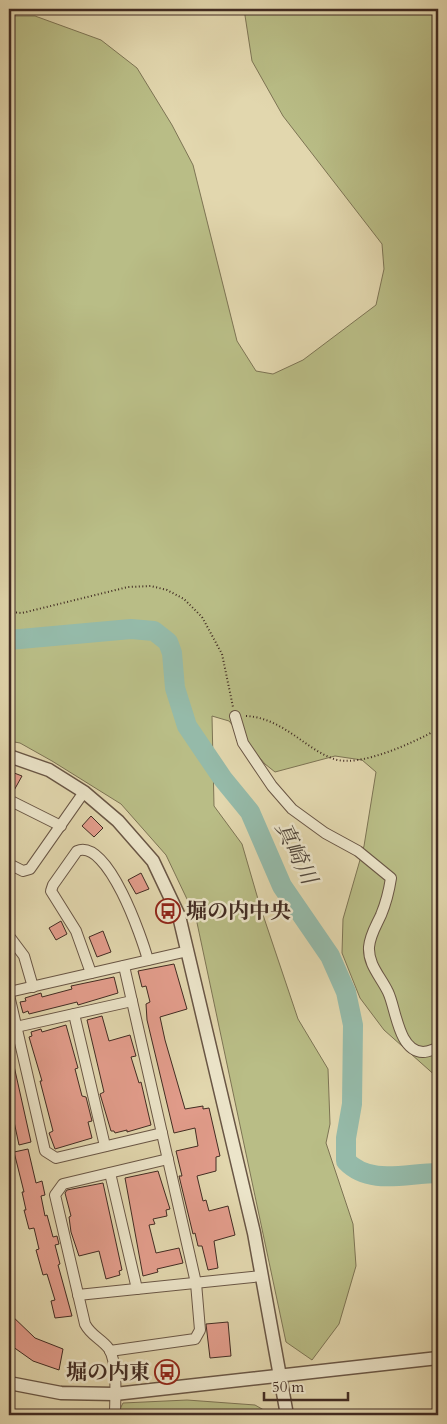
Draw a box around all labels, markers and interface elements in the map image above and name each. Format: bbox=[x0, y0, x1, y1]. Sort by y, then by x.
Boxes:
water label: 真崎川 bbox=[268, 817, 325, 891]
place label: 堀の内中央 bbox=[186, 897, 291, 926]
bus stop icon: 堀の内中央 bbox=[155, 898, 181, 924]
place label: 堀の内東 bbox=[66, 1358, 150, 1387]
bus stop icon: 堀の内東 bbox=[154, 1359, 180, 1385]
scale bar bbox=[264, 1369, 348, 1401]
text: 50 m bbox=[272, 1377, 304, 1397]

